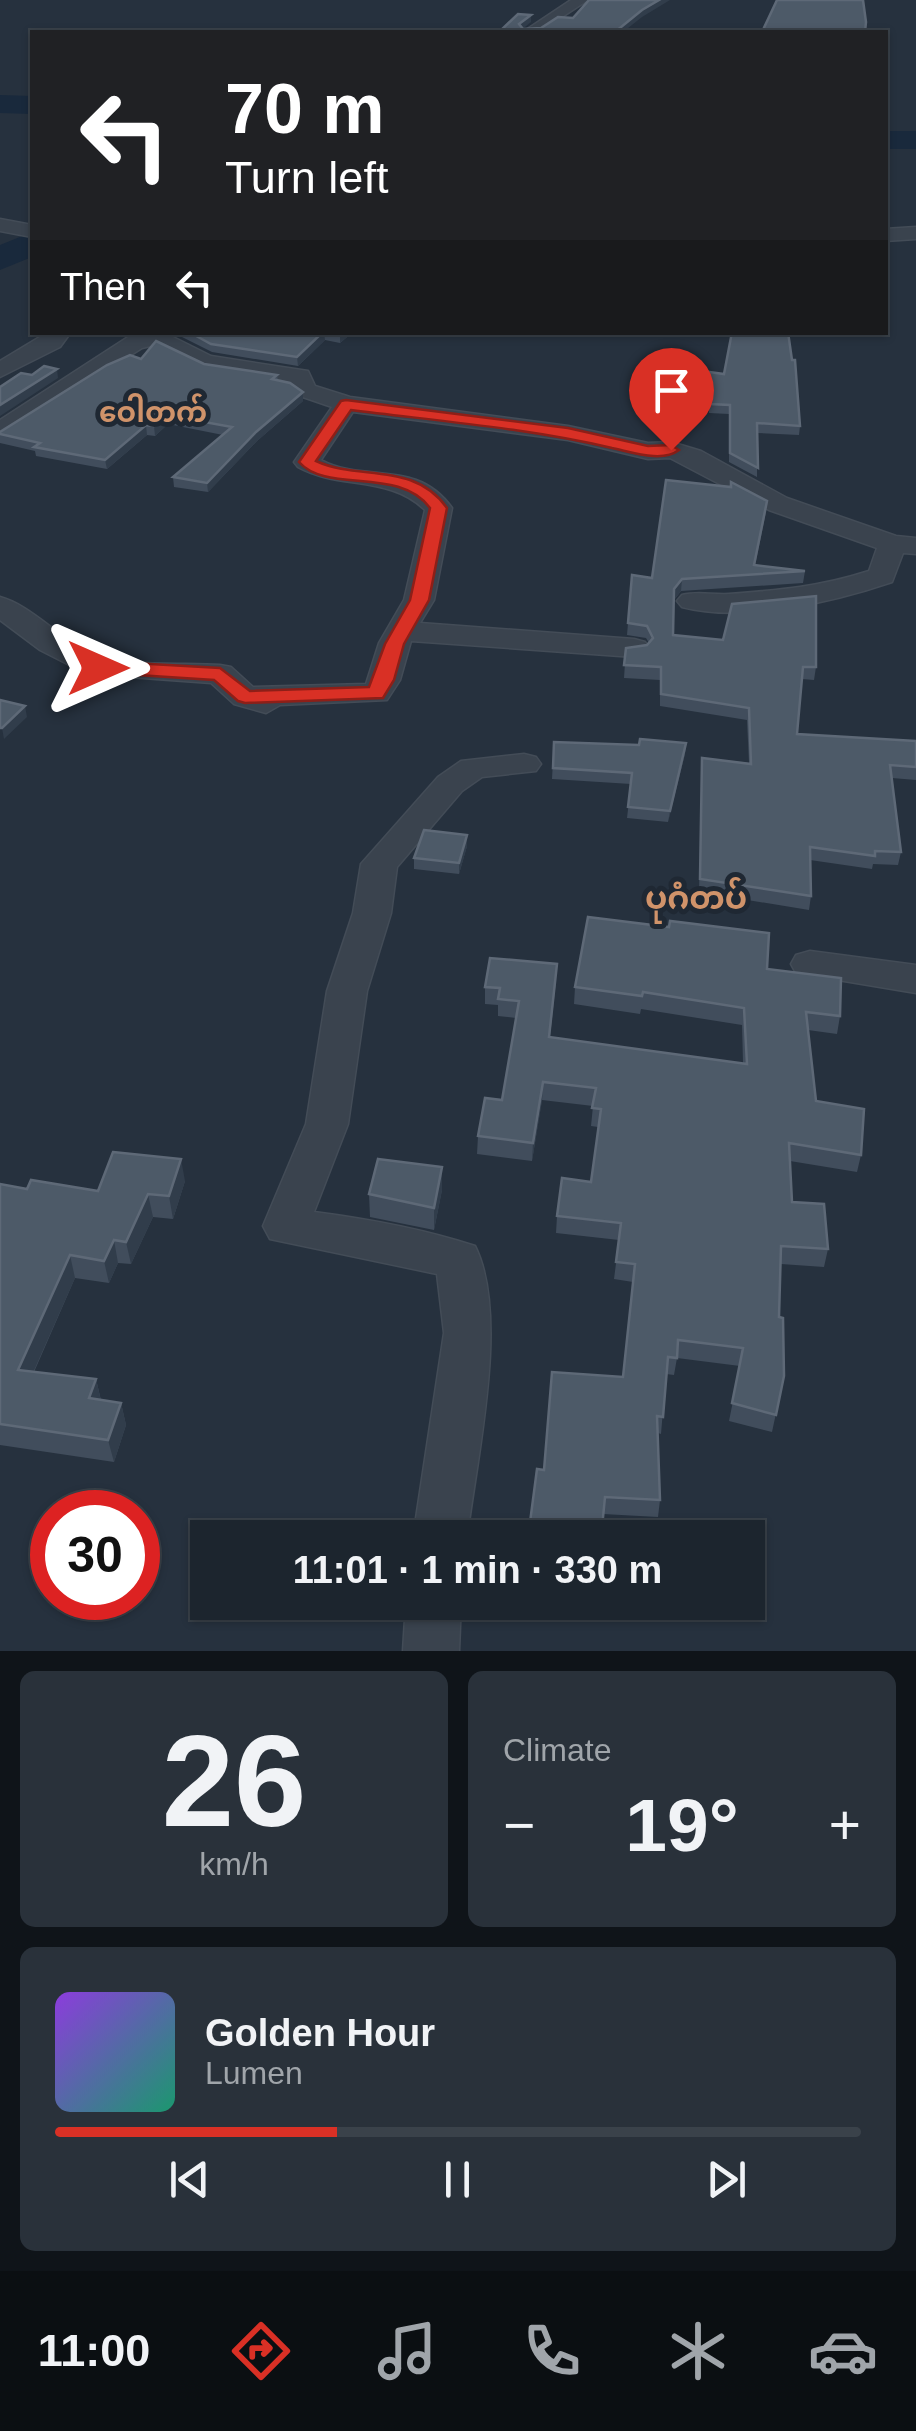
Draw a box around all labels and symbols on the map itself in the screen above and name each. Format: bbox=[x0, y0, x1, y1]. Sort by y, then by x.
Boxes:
pin bbox=[629, 348, 714, 451]
district label: ဝေါတက် bbox=[99, 393, 207, 428]
position arrow bbox=[46, 616, 150, 720]
district label: ပုဂံတပ် bbox=[645, 876, 747, 924]
speed limit sign: 30 bbox=[30, 1490, 160, 1620]

